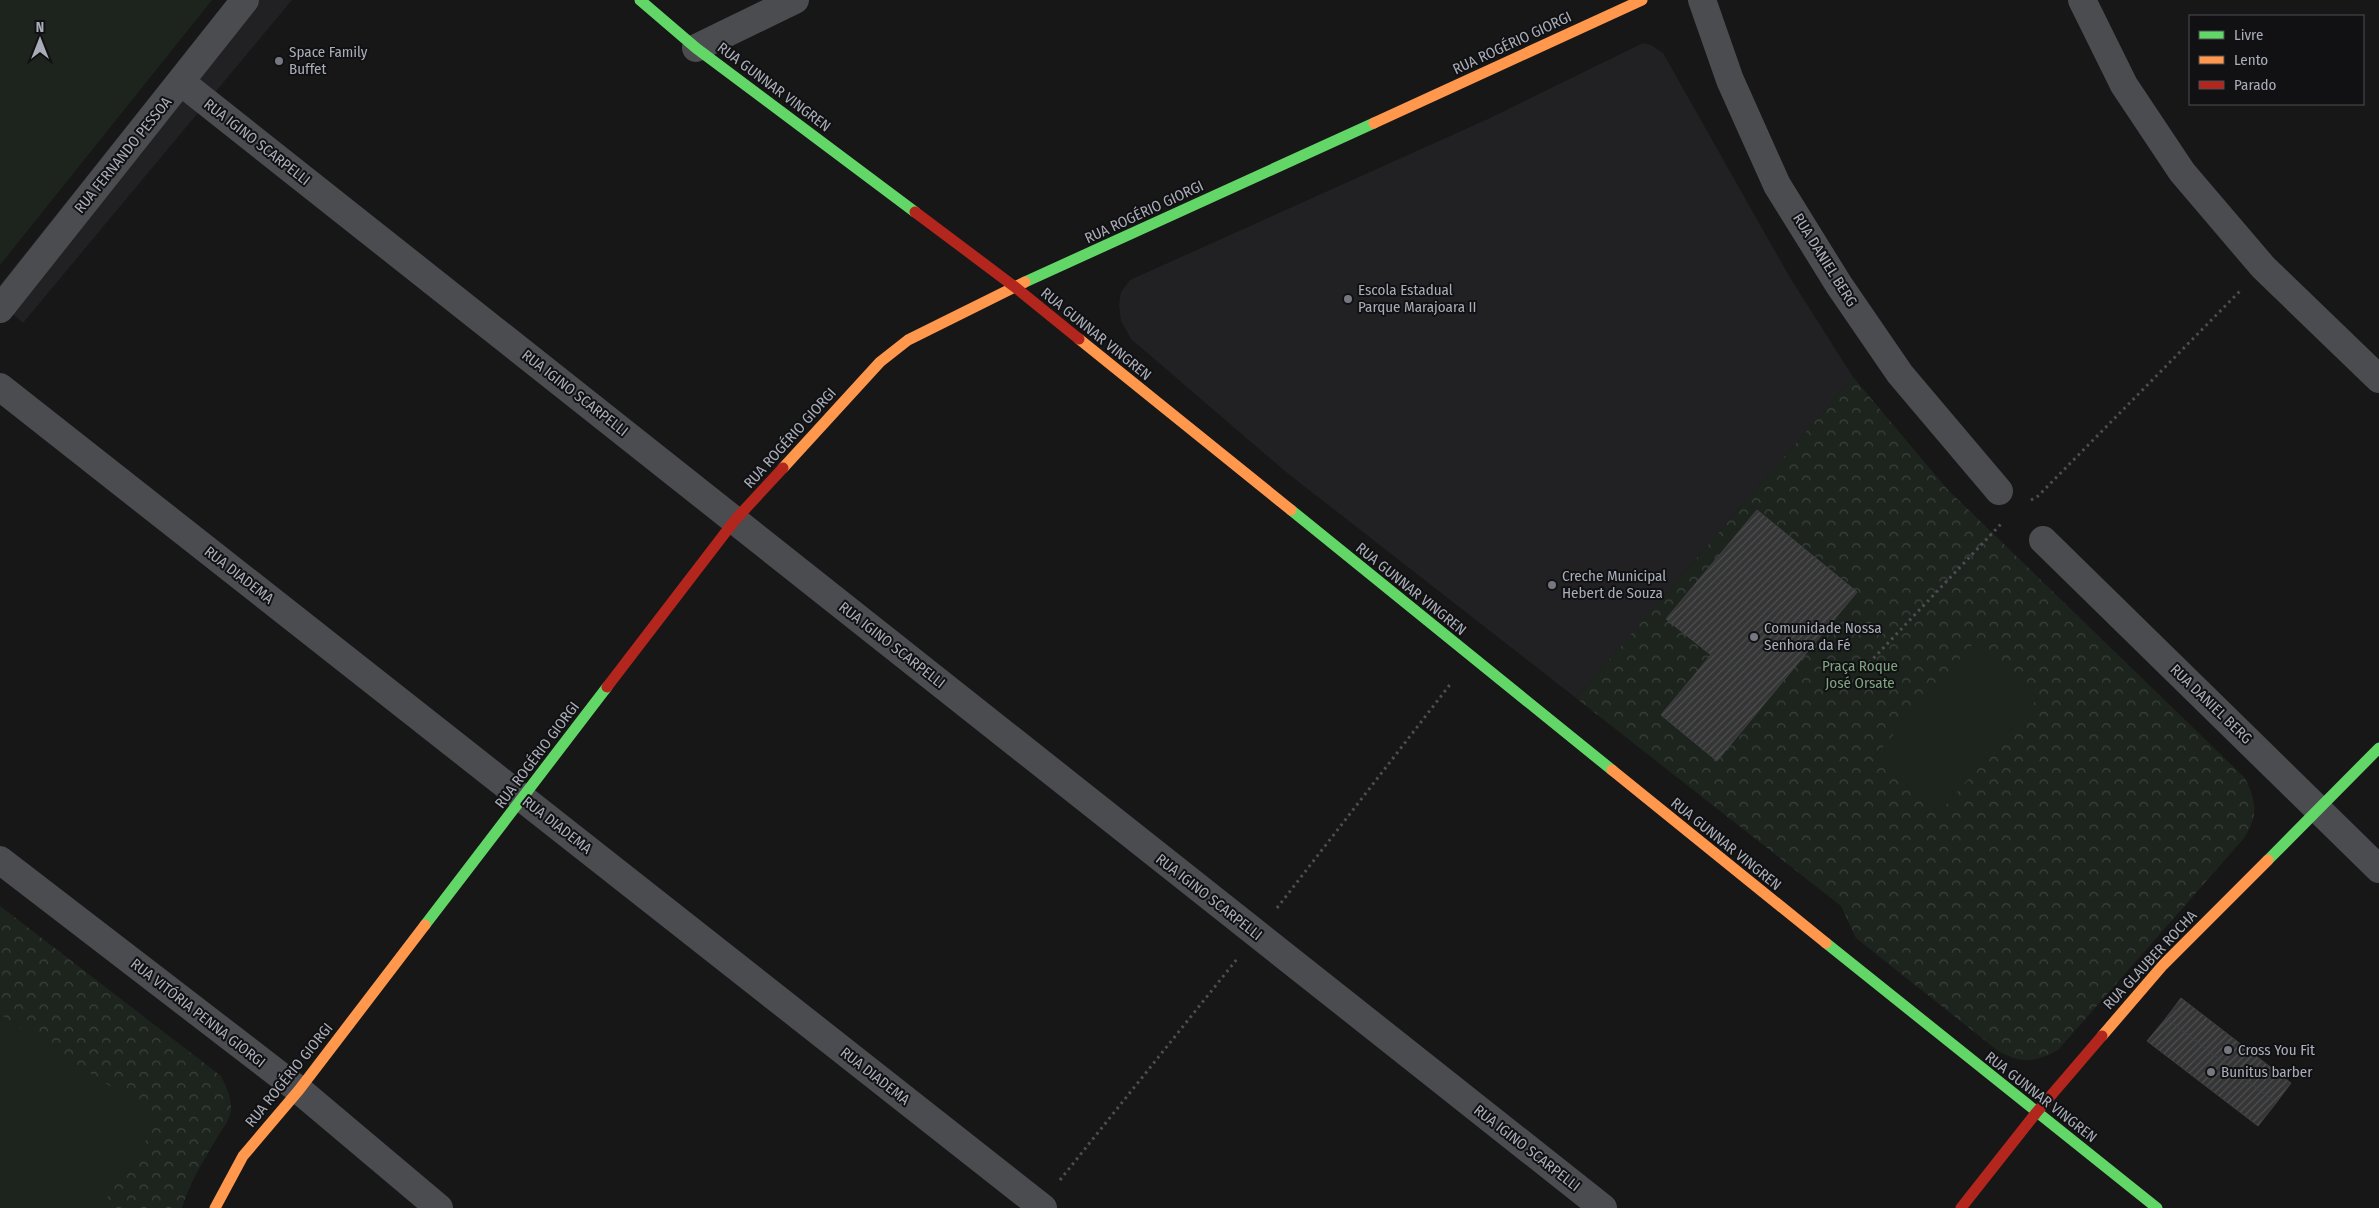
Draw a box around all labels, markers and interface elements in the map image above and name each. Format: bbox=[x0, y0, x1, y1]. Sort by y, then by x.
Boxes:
street label: RUA ROGÉRIO GIORGI bbox=[1450, 8, 1574, 78]
north arrow bbox=[15, 15, 65, 65]
legend bbox=[2189, 15, 2364, 105]
text: N bbox=[36, 19, 44, 36]
text: Livre bbox=[2234, 26, 2263, 44]
street label: RUA GUNNAR VINGREN bbox=[714, 39, 834, 135]
place label: Space Family Buffet bbox=[289, 43, 368, 78]
text: Lento bbox=[2234, 51, 2268, 69]
marker: Space Family Buffet bbox=[273, 55, 285, 67]
text: Parado bbox=[2234, 76, 2277, 94]
street label: RUA FERNANDO PESSOA bbox=[71, 93, 175, 217]
street label: RUA IGINO SCARPELLI bbox=[200, 95, 314, 189]
street label: RUA ROGÉRIO GIORGI bbox=[1082, 177, 1206, 247]
street label: RUA DANIEL BERG bbox=[1789, 210, 1861, 310]
place label: Escola Estadual Parque Marajoara II bbox=[1358, 281, 1476, 316]
street label: RUA GUNNAR VINGREN bbox=[1037, 284, 1155, 384]
marker: Escola Estadual Parque Marajoara II bbox=[1342, 293, 1354, 305]
street label: RUA IGINO SCARPELLI bbox=[518, 346, 632, 440]
street label: RUA ROGÉRIO GIORGI bbox=[740, 384, 840, 492]
street label: RUA GUNNAR VINGREN bbox=[1352, 539, 1470, 639]
street label: RUA DIADEMA bbox=[201, 542, 277, 608]
place label: Creche Municipal Hebert de Souza bbox=[1562, 567, 1666, 602]
marker: Creche Municipal Hebert de Souza bbox=[1546, 579, 1558, 591]
street label: RUA IGINO SCARPELLI bbox=[835, 598, 949, 692]
place label: Comunidade Nossa Senhora da Fé bbox=[1764, 619, 1882, 654]
marker: Comunidade Nossa Senhora da Fé bbox=[1748, 631, 1760, 643]
park label: Praça Roque José Orsate bbox=[1822, 657, 1898, 692]
street label: RUA DANIEL BERG bbox=[2166, 660, 2256, 748]
street label: RUA ROGÉRIO GIORGI bbox=[491, 698, 583, 812]
street label: RUA DIADEMA bbox=[519, 792, 595, 858]
street label: RUA GUNNAR VINGREN bbox=[1667, 794, 1785, 894]
street label: RUA IGINO SCARPELLI bbox=[1152, 850, 1266, 944]
street label: RUA GLAUBER ROCHA bbox=[2099, 907, 2201, 1013]
street label: RUA VITÓRIA PENNA GIORGI bbox=[127, 955, 269, 1071]
street label: RUA ROGÉRIO GIORGI bbox=[241, 1019, 337, 1131]
place label: Cross You Fit bbox=[2238, 1041, 2315, 1059]
street label: RUA DIADEMA bbox=[837, 1043, 913, 1109]
marker: Cross You Fit bbox=[2222, 1044, 2234, 1056]
street label: RUA GUNNAR VINGREN bbox=[1981, 1048, 2101, 1146]
place label: Bunitus barber bbox=[2221, 1063, 2313, 1081]
marker: Bunitus barber bbox=[2205, 1066, 2217, 1078]
street label: RUA IGINO SCARPELLI bbox=[1470, 1101, 1584, 1195]

